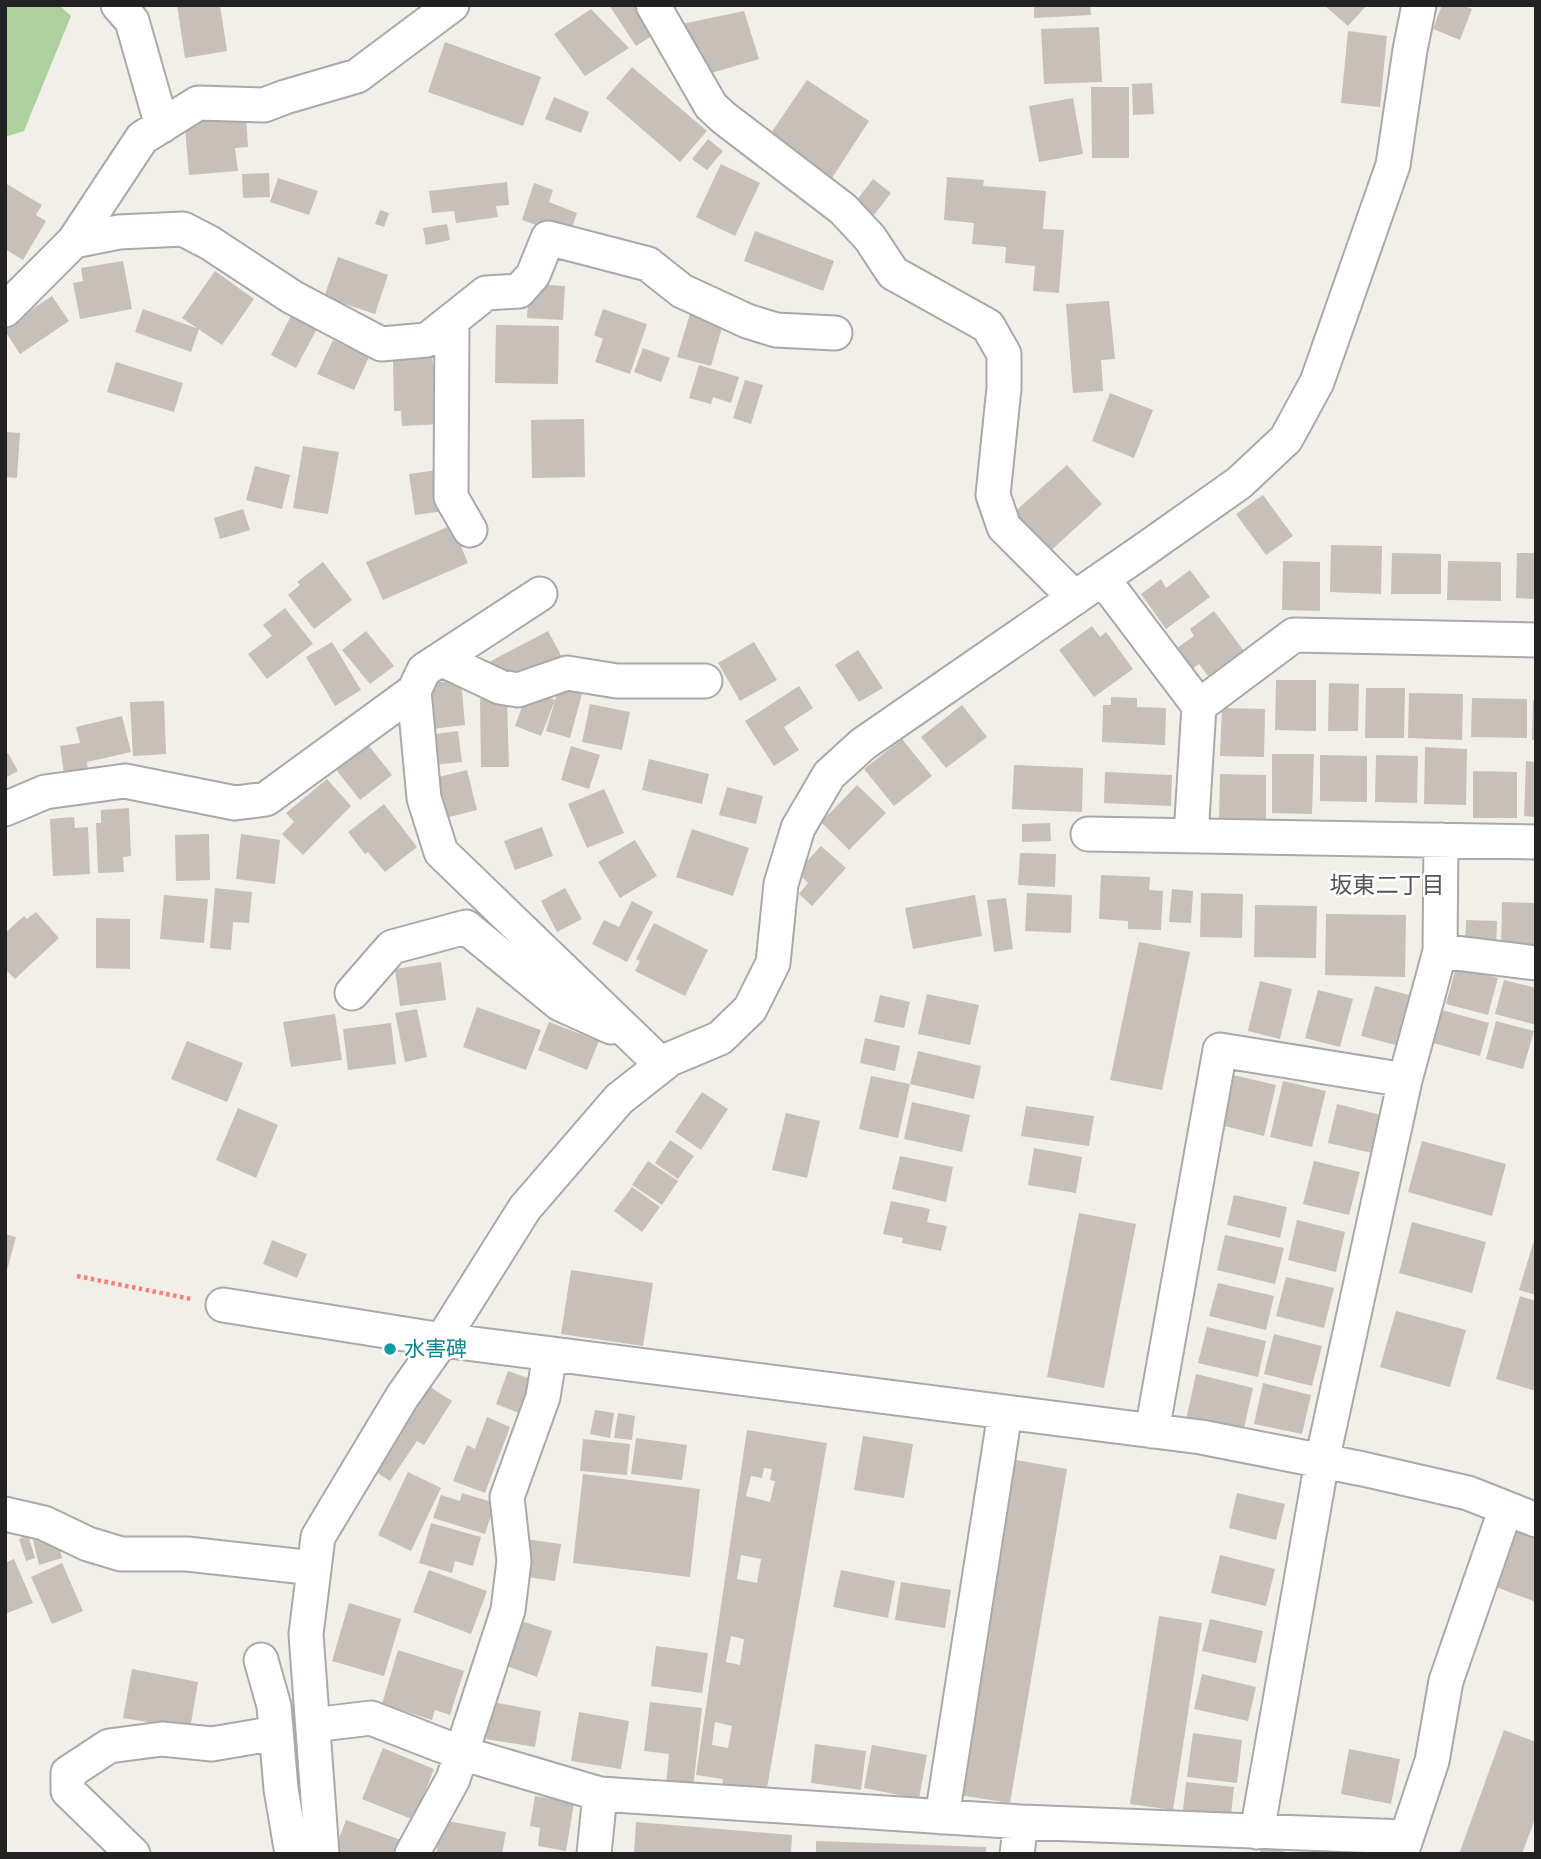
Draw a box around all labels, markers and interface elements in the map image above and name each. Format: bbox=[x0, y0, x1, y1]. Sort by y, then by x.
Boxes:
district label: 坂東二丁目 bbox=[1330, 871, 1445, 899]
place label: 水害碑 bbox=[404, 1336, 467, 1361]
marker: 水害碑 bbox=[382, 1341, 398, 1357]

